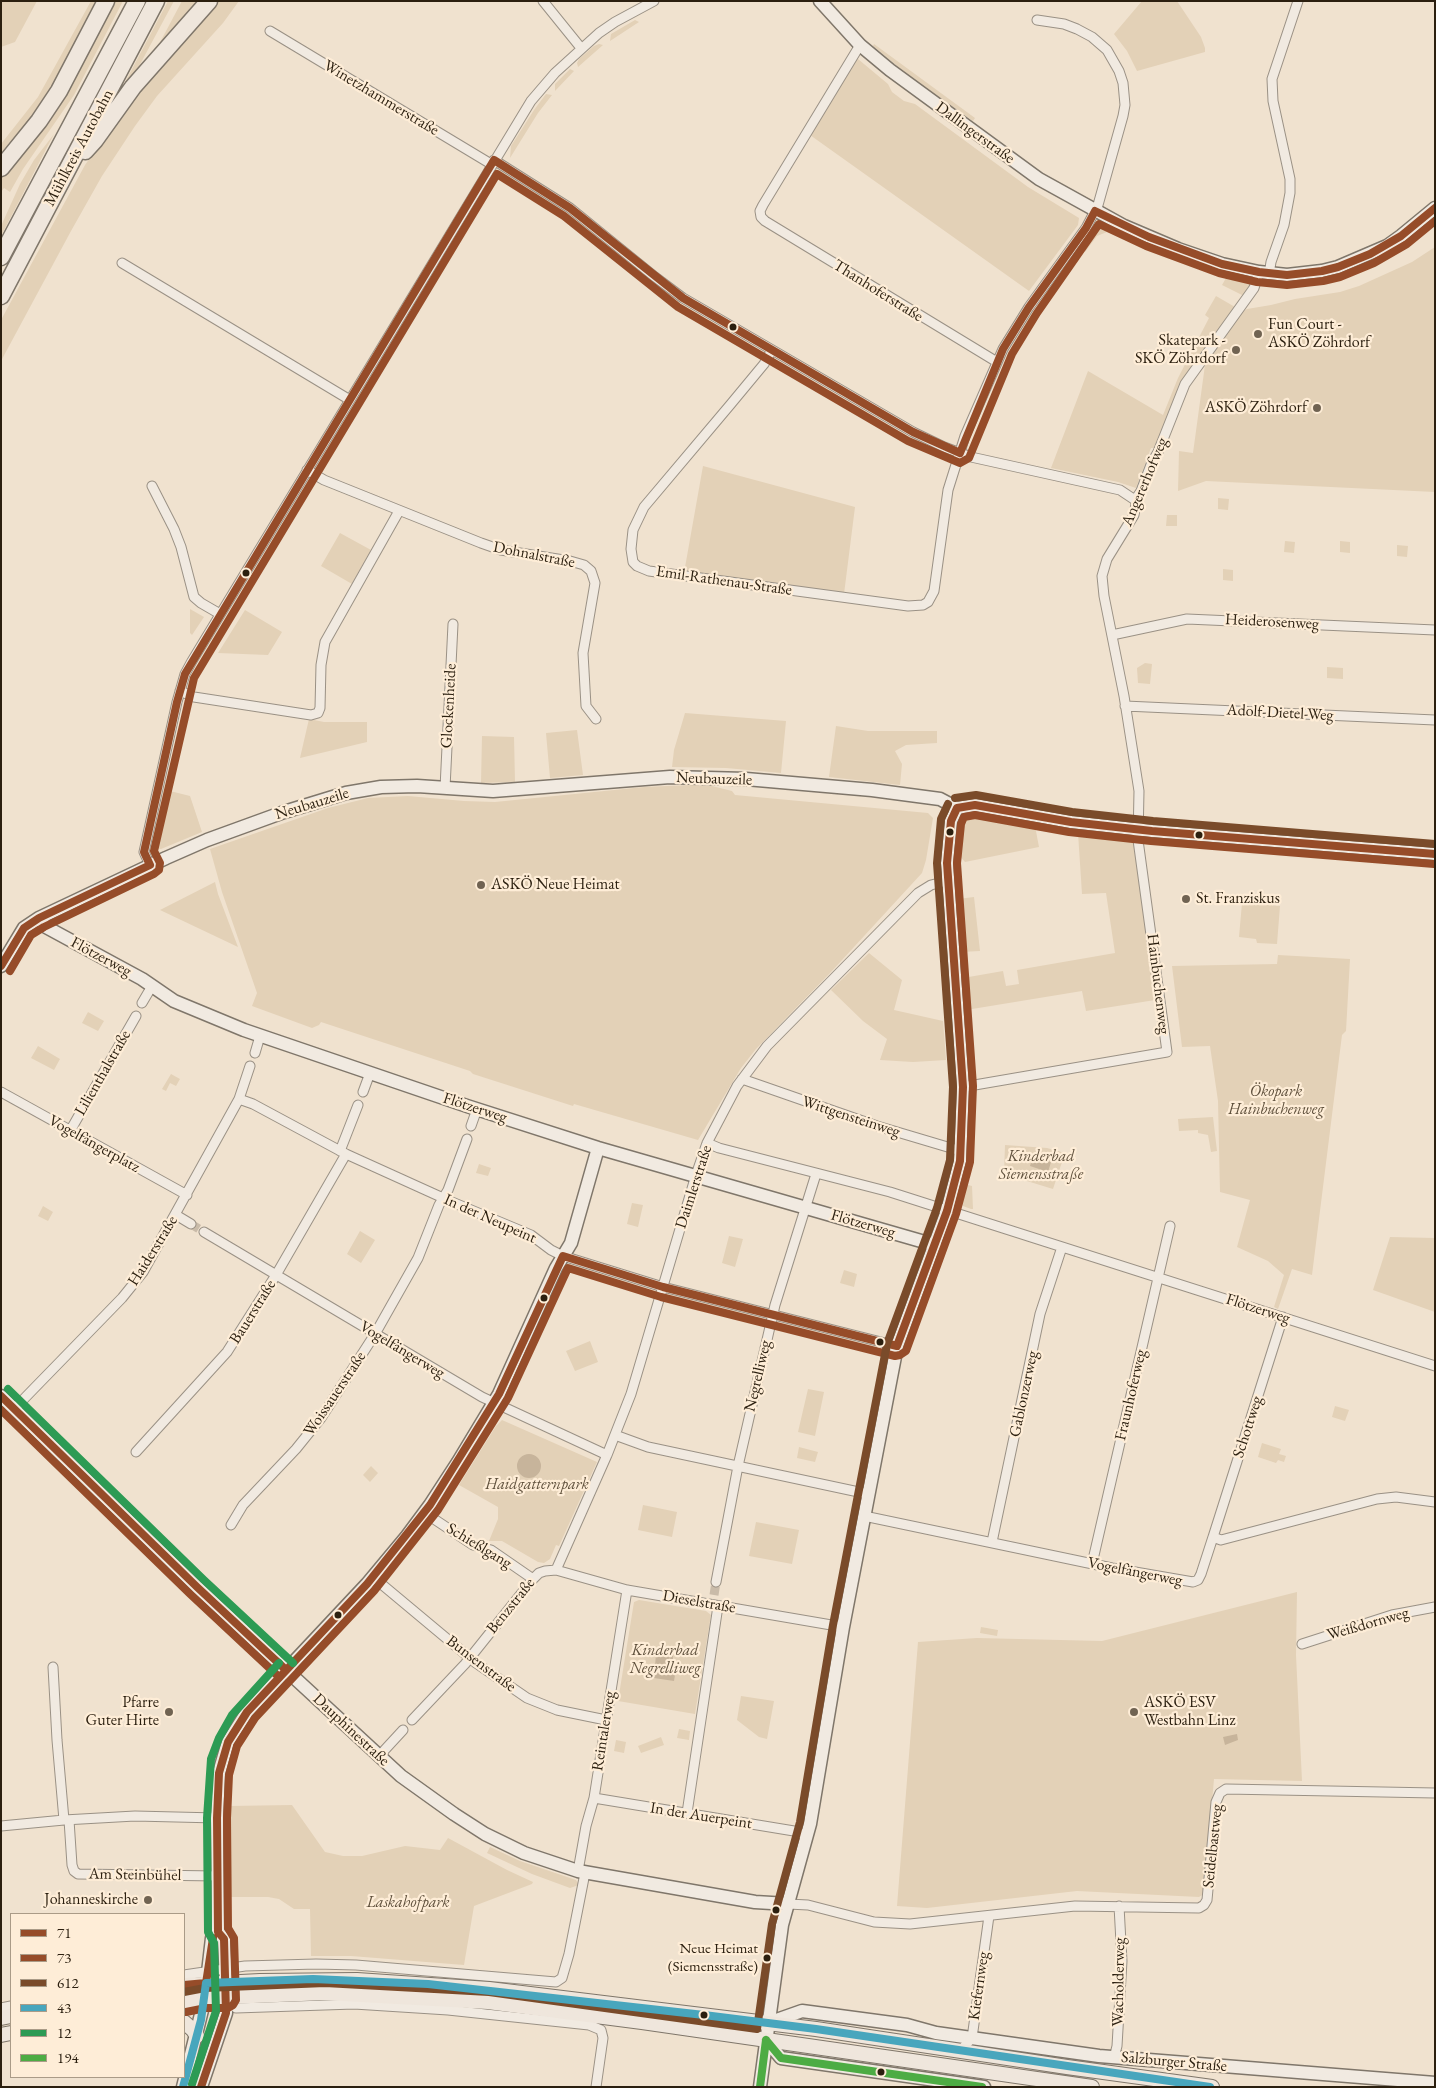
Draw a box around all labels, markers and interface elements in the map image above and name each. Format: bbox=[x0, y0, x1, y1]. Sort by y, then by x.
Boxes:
street label: Winetzhammerstraße bbox=[320, 56, 442, 140]
street label: Mühlkreis Autobahn bbox=[40, 86, 118, 210]
street label: Dallingerstraße bbox=[932, 98, 1018, 168]
street label: Thanhoferstraße bbox=[829, 256, 927, 326]
place label: Fun Court - ASKÖ Zöhrdorf bbox=[1268, 315, 1370, 353]
unlabelled marker bbox=[728, 322, 738, 332]
marker: Fun Court - ASKÖ Zöhrdorf bbox=[1252, 328, 1264, 340]
place label: Skatepark - SKÖ Zöhrdorf bbox=[1135, 331, 1226, 369]
marker: Skatepark - SKÖ Zöhrdorf bbox=[1230, 344, 1242, 356]
place label: ASKÖ Zöhrdorf bbox=[1205, 398, 1307, 418]
marker: ASKÖ Zöhrdorf bbox=[1311, 402, 1323, 414]
street label: Angererhofweg bbox=[1118, 435, 1172, 529]
street label: Dohnalstraße bbox=[491, 538, 577, 572]
street label: Emil-Rathenau-Straße bbox=[655, 562, 793, 600]
unlabelled marker bbox=[241, 568, 251, 578]
street label: Heiderosenweg bbox=[1225, 610, 1319, 634]
street label: Glockenheide bbox=[437, 663, 461, 749]
street label: Adolf-Dietel-Weg bbox=[1226, 701, 1334, 725]
street label: Neubauzeile bbox=[676, 768, 752, 790]
street label: Neubauzeile bbox=[273, 784, 351, 824]
unlabelled marker bbox=[945, 827, 955, 837]
unlabelled marker bbox=[1194, 830, 1204, 840]
place label: ASKÖ Neue Heimat bbox=[491, 875, 620, 895]
marker: ASKÖ Neue Heimat bbox=[475, 879, 487, 891]
place label: St. Franziskus bbox=[1196, 889, 1280, 909]
marker: St. Franziskus bbox=[1180, 893, 1192, 905]
street label: Flötzerweg bbox=[67, 933, 135, 981]
street label: Hainbuchenweg bbox=[1142, 933, 1174, 1035]
street label: Lilienthalstraße bbox=[71, 1027, 135, 1119]
park label: Ökopark Hainbuchenweg bbox=[1228, 1082, 1324, 1120]
street label: Flötzerweg bbox=[440, 1089, 510, 1127]
street label: Wittgensteinweg bbox=[799, 1092, 903, 1142]
street label: Vogelfängerplatz bbox=[45, 1111, 143, 1177]
street label: Daimlerstraße bbox=[672, 1143, 716, 1231]
park label: Kinderbad Siemensstraße bbox=[999, 1147, 1083, 1185]
street label: In der Neupeint bbox=[441, 1190, 539, 1248]
street label: Flötzerweg bbox=[828, 1206, 898, 1242]
street label: Haiderstraße bbox=[124, 1212, 182, 1290]
street label: Bauerstraße bbox=[226, 1276, 280, 1348]
street label: Flötzerweg bbox=[1223, 1290, 1293, 1328]
unlabelled marker bbox=[539, 1293, 549, 1303]
street label: Vogelfängerweg bbox=[356, 1317, 448, 1383]
unlabelled marker bbox=[875, 1337, 885, 1347]
street label: Negrelliweg bbox=[740, 1338, 776, 1414]
street label: Woissauerstraße bbox=[300, 1348, 370, 1440]
street label: Fraunhoferweg bbox=[1111, 1348, 1151, 1442]
street label: Gablonzerweg bbox=[1005, 1349, 1043, 1439]
street label: Schottweg bbox=[1229, 1394, 1267, 1460]
park label: Haidgatternpark bbox=[485, 1475, 589, 1495]
street label: Schießlgang bbox=[443, 1519, 515, 1573]
street label: Vogelfängerweg bbox=[1086, 1553, 1184, 1591]
street label: Benzstraße bbox=[483, 1574, 539, 1638]
street label: Dieselstraße bbox=[661, 1586, 737, 1618]
street label: Weißdornweg bbox=[1325, 1603, 1411, 1645]
unlabelled marker bbox=[333, 1610, 343, 1620]
street label: Bunsenstraße bbox=[442, 1632, 520, 1696]
park label: Kinderbad Negrelliweg bbox=[629, 1641, 701, 1679]
street label: Dauphinestraße bbox=[309, 1690, 393, 1770]
street label: Reintalerweg bbox=[588, 1690, 620, 1772]
place label: Pfarre Guter Hirte bbox=[86, 1693, 159, 1731]
place label: ASKÖ ESV Westbahn Linz bbox=[1144, 1693, 1235, 1731]
marker: Pfarre Guter Hirte bbox=[163, 1706, 175, 1718]
marker: ASKÖ ESV Westbahn Linz bbox=[1128, 1706, 1140, 1718]
street label: In der Auerpeint bbox=[649, 1798, 753, 1834]
street label: Seidelbastweg bbox=[1199, 1803, 1227, 1889]
street label: Am Steinbühel bbox=[88, 1865, 182, 1885]
place label: Johanneskirche bbox=[44, 1890, 138, 1910]
park label: Laskahofpark bbox=[366, 1893, 450, 1913]
marker: Johanneskirche bbox=[142, 1894, 154, 1906]
unlabelled marker bbox=[771, 1905, 781, 1915]
legend bbox=[10, 1913, 185, 2078]
text: 71 bbox=[57, 1923, 71, 1942]
street label: Wacholderweg bbox=[1109, 1937, 1129, 2027]
place label: Neue Heimat (Siemensstraße) bbox=[668, 1940, 758, 1975]
text: 73 bbox=[57, 1948, 71, 1967]
street label: Kiefernweg bbox=[965, 1950, 993, 2022]
marker: Neue Heimat (Siemensstraße) bbox=[762, 1953, 772, 1963]
text: 612 bbox=[57, 1973, 79, 1992]
text: 43 bbox=[57, 1998, 71, 2017]
unlabelled marker bbox=[699, 2010, 709, 2020]
text: 12 bbox=[57, 2023, 71, 2042]
text: 194 bbox=[57, 2048, 79, 2067]
street label: Salzburger Straße bbox=[1120, 2048, 1228, 2076]
unlabelled marker bbox=[876, 2067, 886, 2077]

